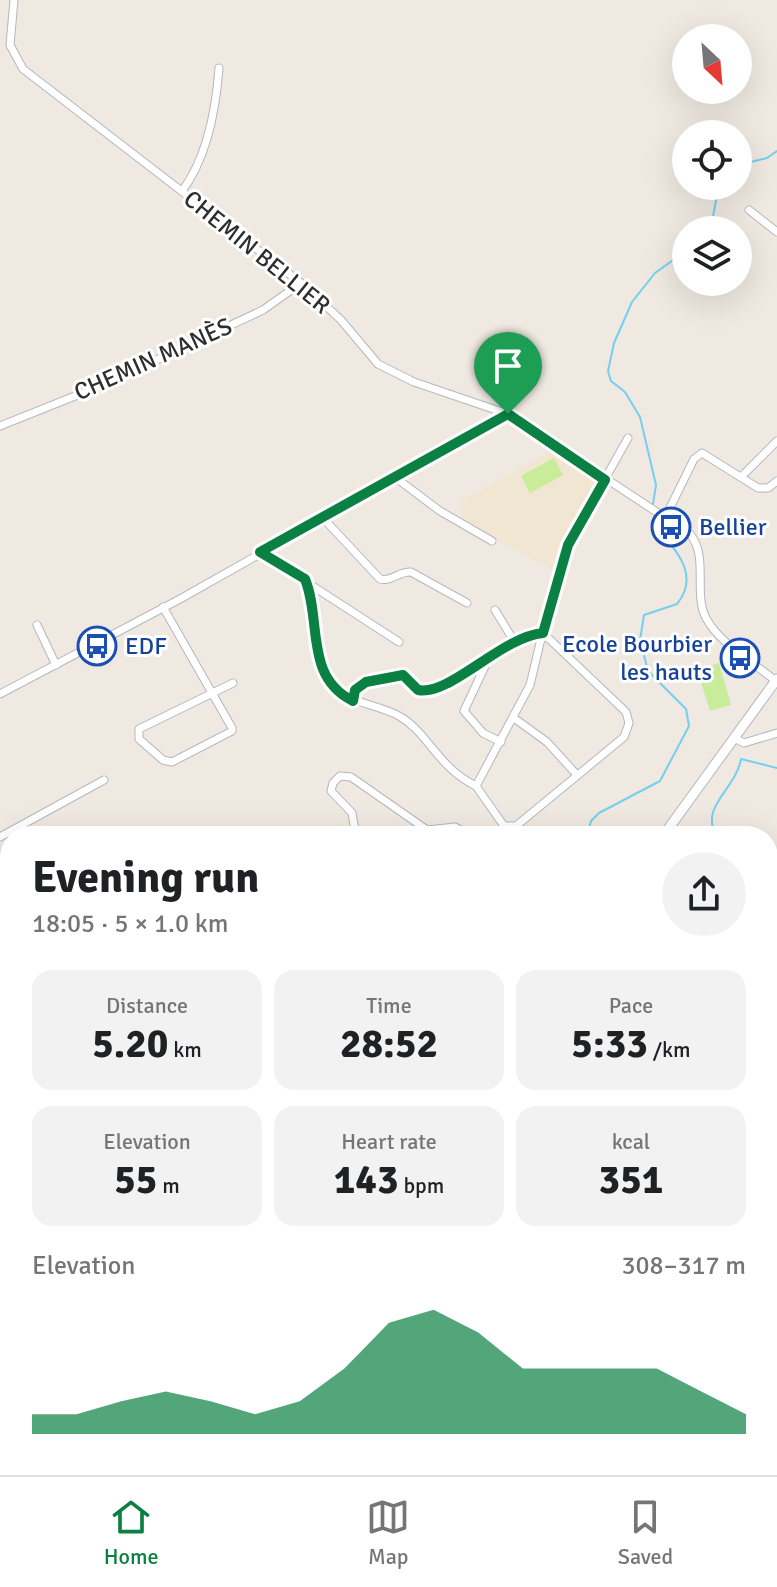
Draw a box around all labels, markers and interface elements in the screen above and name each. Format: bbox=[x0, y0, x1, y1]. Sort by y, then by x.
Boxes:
north arrow bbox=[672, 24, 752, 104]
map controls bbox=[672, 24, 752, 296]
button: locate bbox=[672, 120, 752, 200]
street label: CHEMIN BELLIER bbox=[178, 184, 336, 320]
button: layers bbox=[672, 216, 752, 296]
street label: CHEMIN MANÈS bbox=[69, 311, 237, 407]
pin bbox=[474, 332, 542, 414]
icon: arrive bbox=[486, 344, 530, 388]
bus stop icon: Bellier bbox=[650, 506, 692, 548]
place label: Bellier bbox=[699, 512, 767, 542]
bus stop icon: EDF bbox=[76, 625, 118, 667]
place label: Ecole Bourbier les hauts bbox=[562, 629, 712, 687]
place label: EDF bbox=[125, 631, 167, 661]
bus stop icon: Ecole Bourbier les hauts bbox=[719, 637, 761, 679]
text: Evening run bbox=[32, 851, 259, 905]
button: share bbox=[662, 852, 746, 936]
text: 18:05 · 5 × 1.0 km bbox=[32, 908, 228, 940]
text: Distance bbox=[106, 992, 188, 1019]
text: Time bbox=[366, 992, 412, 1019]
text: Pace bbox=[609, 992, 653, 1019]
text: 5.20 bbox=[92, 1019, 168, 1069]
text: 28:52 bbox=[340, 1019, 438, 1069]
text: 5:33 bbox=[571, 1019, 648, 1069]
text: km bbox=[168, 1036, 202, 1063]
text: /km bbox=[648, 1036, 691, 1063]
text: Elevation bbox=[103, 1128, 191, 1155]
text: Heart rate bbox=[341, 1128, 437, 1155]
text: kcal bbox=[612, 1128, 650, 1155]
text: 55 bbox=[114, 1155, 157, 1205]
text: 143 bbox=[334, 1155, 399, 1205]
text: 351 bbox=[599, 1155, 663, 1205]
text: m bbox=[157, 1172, 180, 1199]
text: bpm bbox=[399, 1172, 444, 1199]
text: Elevation bbox=[32, 1250, 136, 1282]
text: 308–317 m bbox=[622, 1250, 746, 1282]
tab: Home bbox=[104, 1495, 159, 1570]
tab: Map bbox=[366, 1495, 410, 1570]
tab: Saved bbox=[618, 1495, 673, 1570]

